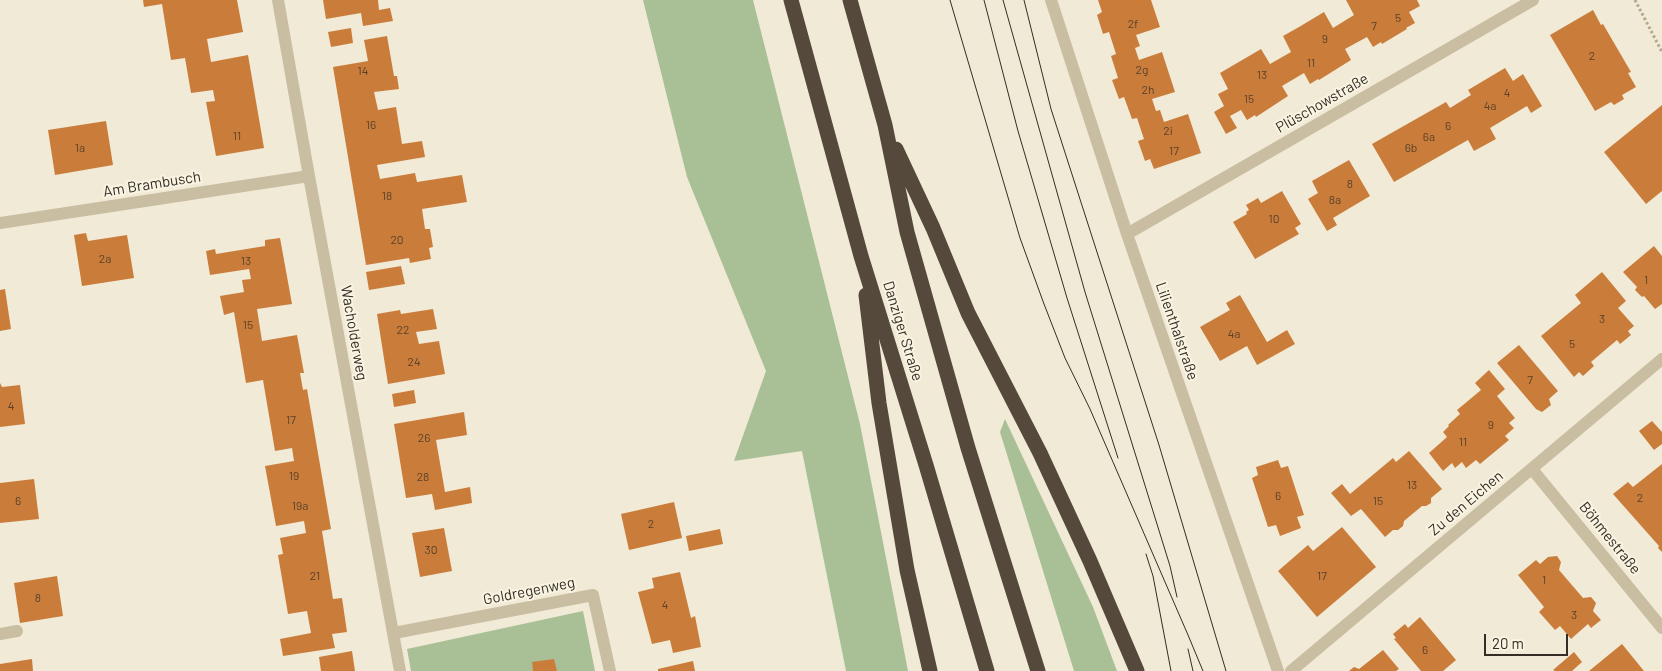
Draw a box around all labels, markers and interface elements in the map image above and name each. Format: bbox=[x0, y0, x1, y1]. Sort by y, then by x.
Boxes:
house number: 5 bbox=[1395, 11, 1401, 25]
house number: 2f bbox=[1128, 17, 1138, 31]
house number: 7 bbox=[1371, 19, 1377, 33]
house number: 9 bbox=[1322, 32, 1328, 46]
house number: 2 bbox=[1589, 49, 1595, 63]
house number: 11 bbox=[1307, 56, 1315, 70]
house number: 2g bbox=[1136, 63, 1148, 77]
house number: 14 bbox=[358, 64, 368, 78]
house number: 13 bbox=[1257, 68, 1267, 82]
street label: Plüschowstraße bbox=[1273, 69, 1371, 137]
house number: 2h bbox=[1142, 83, 1154, 97]
house number: 4 bbox=[1504, 86, 1510, 100]
house number: 15 bbox=[1244, 92, 1254, 106]
house number: 4a bbox=[1484, 99, 1496, 113]
house number: 16 bbox=[366, 118, 376, 132]
house number: 6 bbox=[1445, 119, 1451, 133]
house number: 2i bbox=[1163, 124, 1173, 138]
house number: 11 bbox=[233, 129, 241, 143]
house number: 6a bbox=[1423, 130, 1435, 144]
house number: 1a bbox=[75, 141, 85, 155]
house number: 6b bbox=[1405, 141, 1417, 155]
house number: 17 bbox=[1169, 144, 1179, 158]
street label: Am Brambusch bbox=[102, 167, 202, 201]
house number: 8 bbox=[1347, 177, 1353, 191]
house number: 18 bbox=[382, 189, 392, 203]
house number: 8a bbox=[1329, 193, 1341, 207]
house number: 10 bbox=[1269, 212, 1279, 226]
house number: 20 bbox=[390, 233, 404, 247]
house number: 2a bbox=[99, 252, 111, 266]
house number: 13 bbox=[241, 254, 251, 268]
house number: 1 bbox=[1644, 273, 1648, 287]
street label: Danziger Straße bbox=[879, 279, 927, 383]
street label: Lilienthalstraße bbox=[1152, 280, 1202, 382]
street label: Wacholderweg bbox=[337, 284, 371, 382]
house number: 3 bbox=[1599, 312, 1605, 326]
house number: 15 bbox=[243, 318, 253, 332]
house number: 22 bbox=[397, 323, 409, 337]
house number: 4a bbox=[1228, 327, 1240, 341]
house number: 5 bbox=[1569, 337, 1575, 351]
house number: 24 bbox=[407, 355, 421, 369]
house number: 7 bbox=[1527, 373, 1533, 387]
house number: 4 bbox=[8, 399, 14, 413]
house number: 17 bbox=[286, 413, 296, 427]
house number: 9 bbox=[1488, 418, 1494, 432]
house number: 26 bbox=[418, 431, 430, 445]
house number: 11 bbox=[1459, 435, 1467, 449]
street label: Zu den Eichen bbox=[1425, 467, 1507, 539]
house number: 19 bbox=[289, 469, 299, 483]
house number: 28 bbox=[417, 470, 429, 484]
house number: 13 bbox=[1407, 478, 1417, 492]
house number: 6 bbox=[1275, 489, 1281, 503]
house number: 2 bbox=[1637, 491, 1643, 505]
house number: 6 bbox=[15, 494, 21, 508]
house number: 15 bbox=[1373, 494, 1383, 508]
street label: Böhmestraße bbox=[1575, 498, 1645, 578]
house number: 19a bbox=[292, 499, 308, 513]
house number: 2 bbox=[648, 517, 654, 531]
house number: 30 bbox=[425, 543, 437, 557]
house number: 21 bbox=[310, 569, 320, 583]
house number: 17 bbox=[1317, 569, 1327, 583]
street label: Goldregenweg bbox=[482, 573, 576, 609]
house number: 1 bbox=[1542, 573, 1546, 587]
house number: 8 bbox=[35, 591, 41, 605]
house number: 4 bbox=[662, 598, 668, 612]
house number: 3 bbox=[1571, 608, 1577, 622]
scale bar bbox=[1487, 624, 1571, 656]
text: 20 m bbox=[1492, 634, 1524, 652]
house number: 6 bbox=[1422, 643, 1428, 657]

